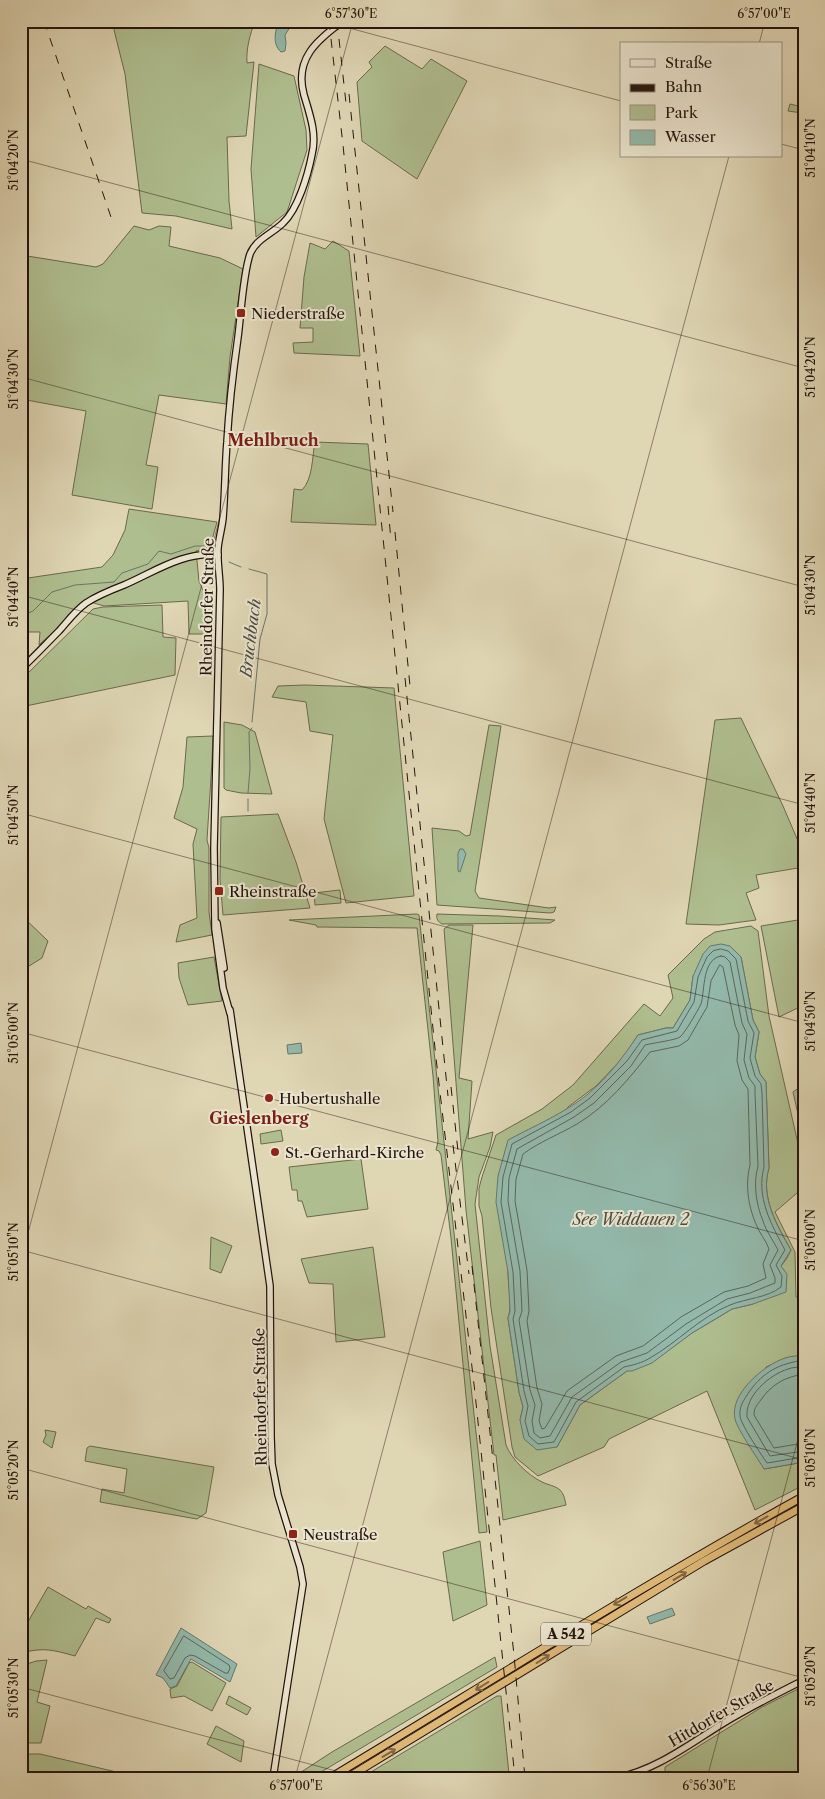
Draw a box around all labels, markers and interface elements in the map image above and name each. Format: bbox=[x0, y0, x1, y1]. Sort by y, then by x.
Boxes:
text: 6°57'30"E bbox=[325, 6, 377, 21]
text: 6°57'00"E bbox=[737, 6, 791, 21]
legend bbox=[620, 42, 782, 158]
text: Straße bbox=[665, 53, 712, 72]
text: Bahn bbox=[665, 77, 703, 96]
text: Park bbox=[665, 103, 699, 122]
text: 51°04'10"N bbox=[803, 118, 818, 178]
text: Wasser bbox=[664, 127, 716, 146]
text: 51°04'20"N bbox=[6, 129, 21, 191]
place label: Niederstraße bbox=[251, 304, 345, 323]
marker: Niederstraße bbox=[235, 307, 247, 319]
text: 51°04'20"N bbox=[803, 336, 818, 398]
text: 51°04'30"N bbox=[6, 348, 21, 410]
district label: Mehlbruch bbox=[227, 430, 319, 450]
street label: Rheindorfer Straße bbox=[196, 538, 218, 676]
text: 51°04'30"N bbox=[803, 554, 818, 616]
text: 51°04'40"N bbox=[6, 567, 21, 627]
water label: Bruchbach bbox=[235, 598, 265, 680]
text: 51°04'40"N bbox=[803, 773, 818, 833]
text: 51°04'50"N bbox=[6, 784, 21, 845]
place label: Rheinstraße bbox=[229, 882, 316, 901]
marker: Rheinstraße bbox=[213, 885, 225, 897]
text: 51°04'50"N bbox=[803, 990, 818, 1051]
text: 51°05'00"N bbox=[6, 1002, 21, 1064]
place label: Hubertushalle bbox=[279, 1089, 380, 1108]
marker: Hubertushalle bbox=[263, 1092, 275, 1104]
district label: Gieslenberg bbox=[209, 1108, 309, 1128]
place label: St.-Gerhard-Kirche bbox=[285, 1143, 424, 1162]
marker: St.-Gerhard-Kirche bbox=[269, 1146, 281, 1158]
water label: See Widdauen 2 bbox=[572, 1209, 690, 1229]
text: 51°05'00"N bbox=[803, 1209, 818, 1271]
text: 51°05'10"N bbox=[6, 1222, 21, 1282]
street label: Rheindorfer Straße bbox=[249, 1328, 271, 1466]
text: 51°05'10"N bbox=[803, 1428, 818, 1488]
text: 51°05'20"N bbox=[6, 1439, 21, 1500]
one-way arrow bbox=[754, 1515, 769, 1525]
place label: Neustraße bbox=[303, 1525, 377, 1544]
marker: Neustraße bbox=[287, 1528, 299, 1540]
one-way arrow bbox=[673, 1570, 687, 1580]
one-way arrow bbox=[614, 1596, 628, 1606]
road number: A 542 bbox=[541, 1622, 591, 1646]
text: 51°05'20"N bbox=[803, 1645, 818, 1706]
one-way arrow bbox=[535, 1654, 549, 1664]
text: 51°05'30"N bbox=[6, 1658, 21, 1718]
street label: Hitdorfer Straße bbox=[665, 1675, 777, 1751]
one-way arrow bbox=[475, 1681, 489, 1691]
one-way arrow bbox=[382, 1747, 396, 1757]
text: 6°57'00"E bbox=[269, 1778, 323, 1793]
text: 6°56'30"E bbox=[682, 1778, 736, 1793]

